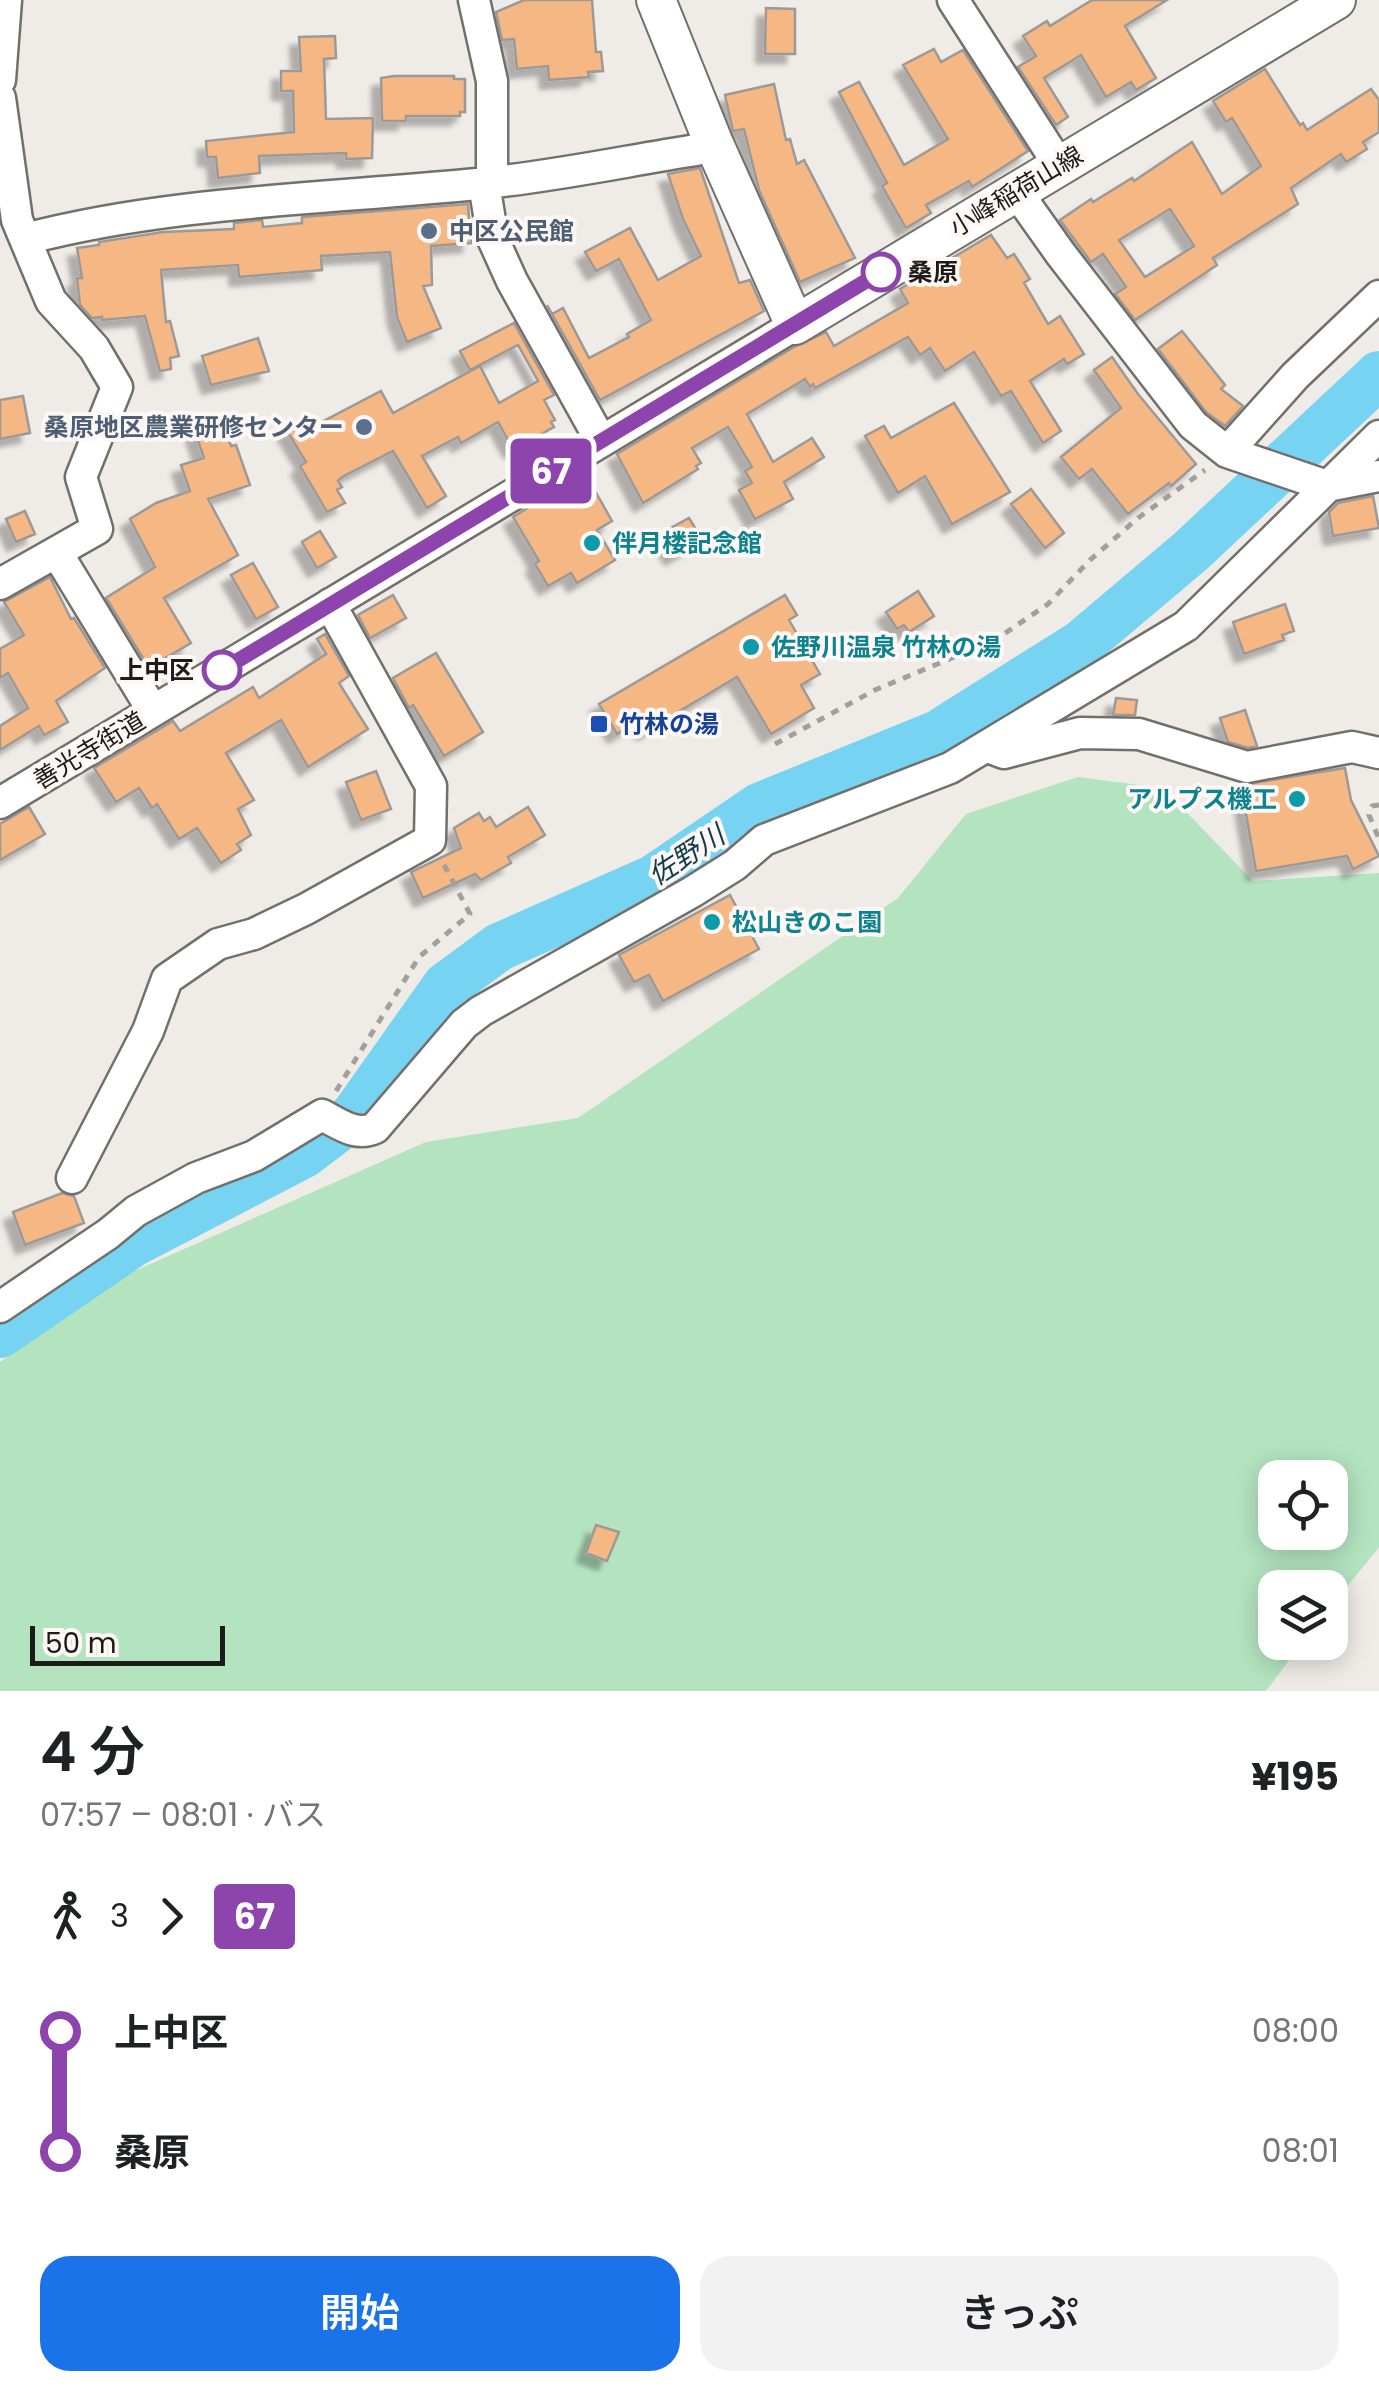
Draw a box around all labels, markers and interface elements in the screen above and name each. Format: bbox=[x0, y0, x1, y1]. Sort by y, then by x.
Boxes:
street label: 小峰稲荷山線 bbox=[943, 138, 1090, 245]
place label: 中区公民館 bbox=[449, 214, 574, 249]
marker: 中区公民館 bbox=[418, 220, 440, 242]
marker: 桑原 bbox=[862, 253, 900, 291]
place label: 桑原 bbox=[908, 255, 958, 290]
place label: 桑原地区農業研修センター bbox=[44, 410, 344, 445]
marker: 桑原地区農業研修センター bbox=[353, 416, 375, 438]
line badge: 67 bbox=[506, 438, 596, 504]
text: 67 bbox=[530, 447, 572, 496]
place label: 伴月楼記念館 bbox=[612, 526, 762, 561]
marker: 伴月楼記念館 bbox=[581, 532, 603, 554]
place label: 佐野川温泉 竹林の湯 bbox=[771, 630, 1001, 665]
marker: 佐野川温泉 竹林の湯 bbox=[740, 636, 762, 658]
marker: 上中区 bbox=[203, 651, 241, 689]
place label: 上中区 bbox=[119, 653, 194, 688]
street label: 善光寺街道 bbox=[27, 703, 152, 798]
place label: 竹林の湯 bbox=[619, 707, 719, 742]
marker: 竹林の湯 bbox=[588, 713, 610, 735]
place label: アルプス機工 bbox=[1127, 782, 1277, 817]
marker: アルプス機工 bbox=[1286, 788, 1308, 810]
water label: 佐野川 bbox=[640, 815, 735, 895]
place label: 松山きのこ園 bbox=[732, 905, 882, 940]
marker: 松山きのこ園 bbox=[701, 911, 723, 933]
map controls bbox=[1258, 1460, 1348, 1660]
button: locate bbox=[1258, 1460, 1348, 1550]
button: layers bbox=[1258, 1570, 1348, 1660]
scale bar bbox=[30, 1621, 225, 1666]
text: 50 m bbox=[45, 1624, 116, 1663]
text: 4 分 bbox=[40, 1713, 144, 1790]
text: ¥195 bbox=[1251, 1750, 1339, 1803]
text: 07:57 – 08:01 · バス bbox=[40, 1792, 326, 1837]
icon: walk bbox=[40, 1889, 95, 1944]
icon: forward bbox=[144, 1889, 199, 1944]
text: 67 bbox=[234, 1892, 275, 1941]
text: 3 bbox=[110, 1893, 129, 1938]
text: 上中区 bbox=[114, 2006, 228, 2059]
text: 08:00 bbox=[1252, 2008, 1339, 2053]
text: 桑原 bbox=[114, 2126, 190, 2179]
text: 08:01 bbox=[1262, 2128, 1339, 2173]
button: 開始 bbox=[40, 2256, 680, 2371]
button: きっぷ bbox=[700, 2256, 1339, 2371]

